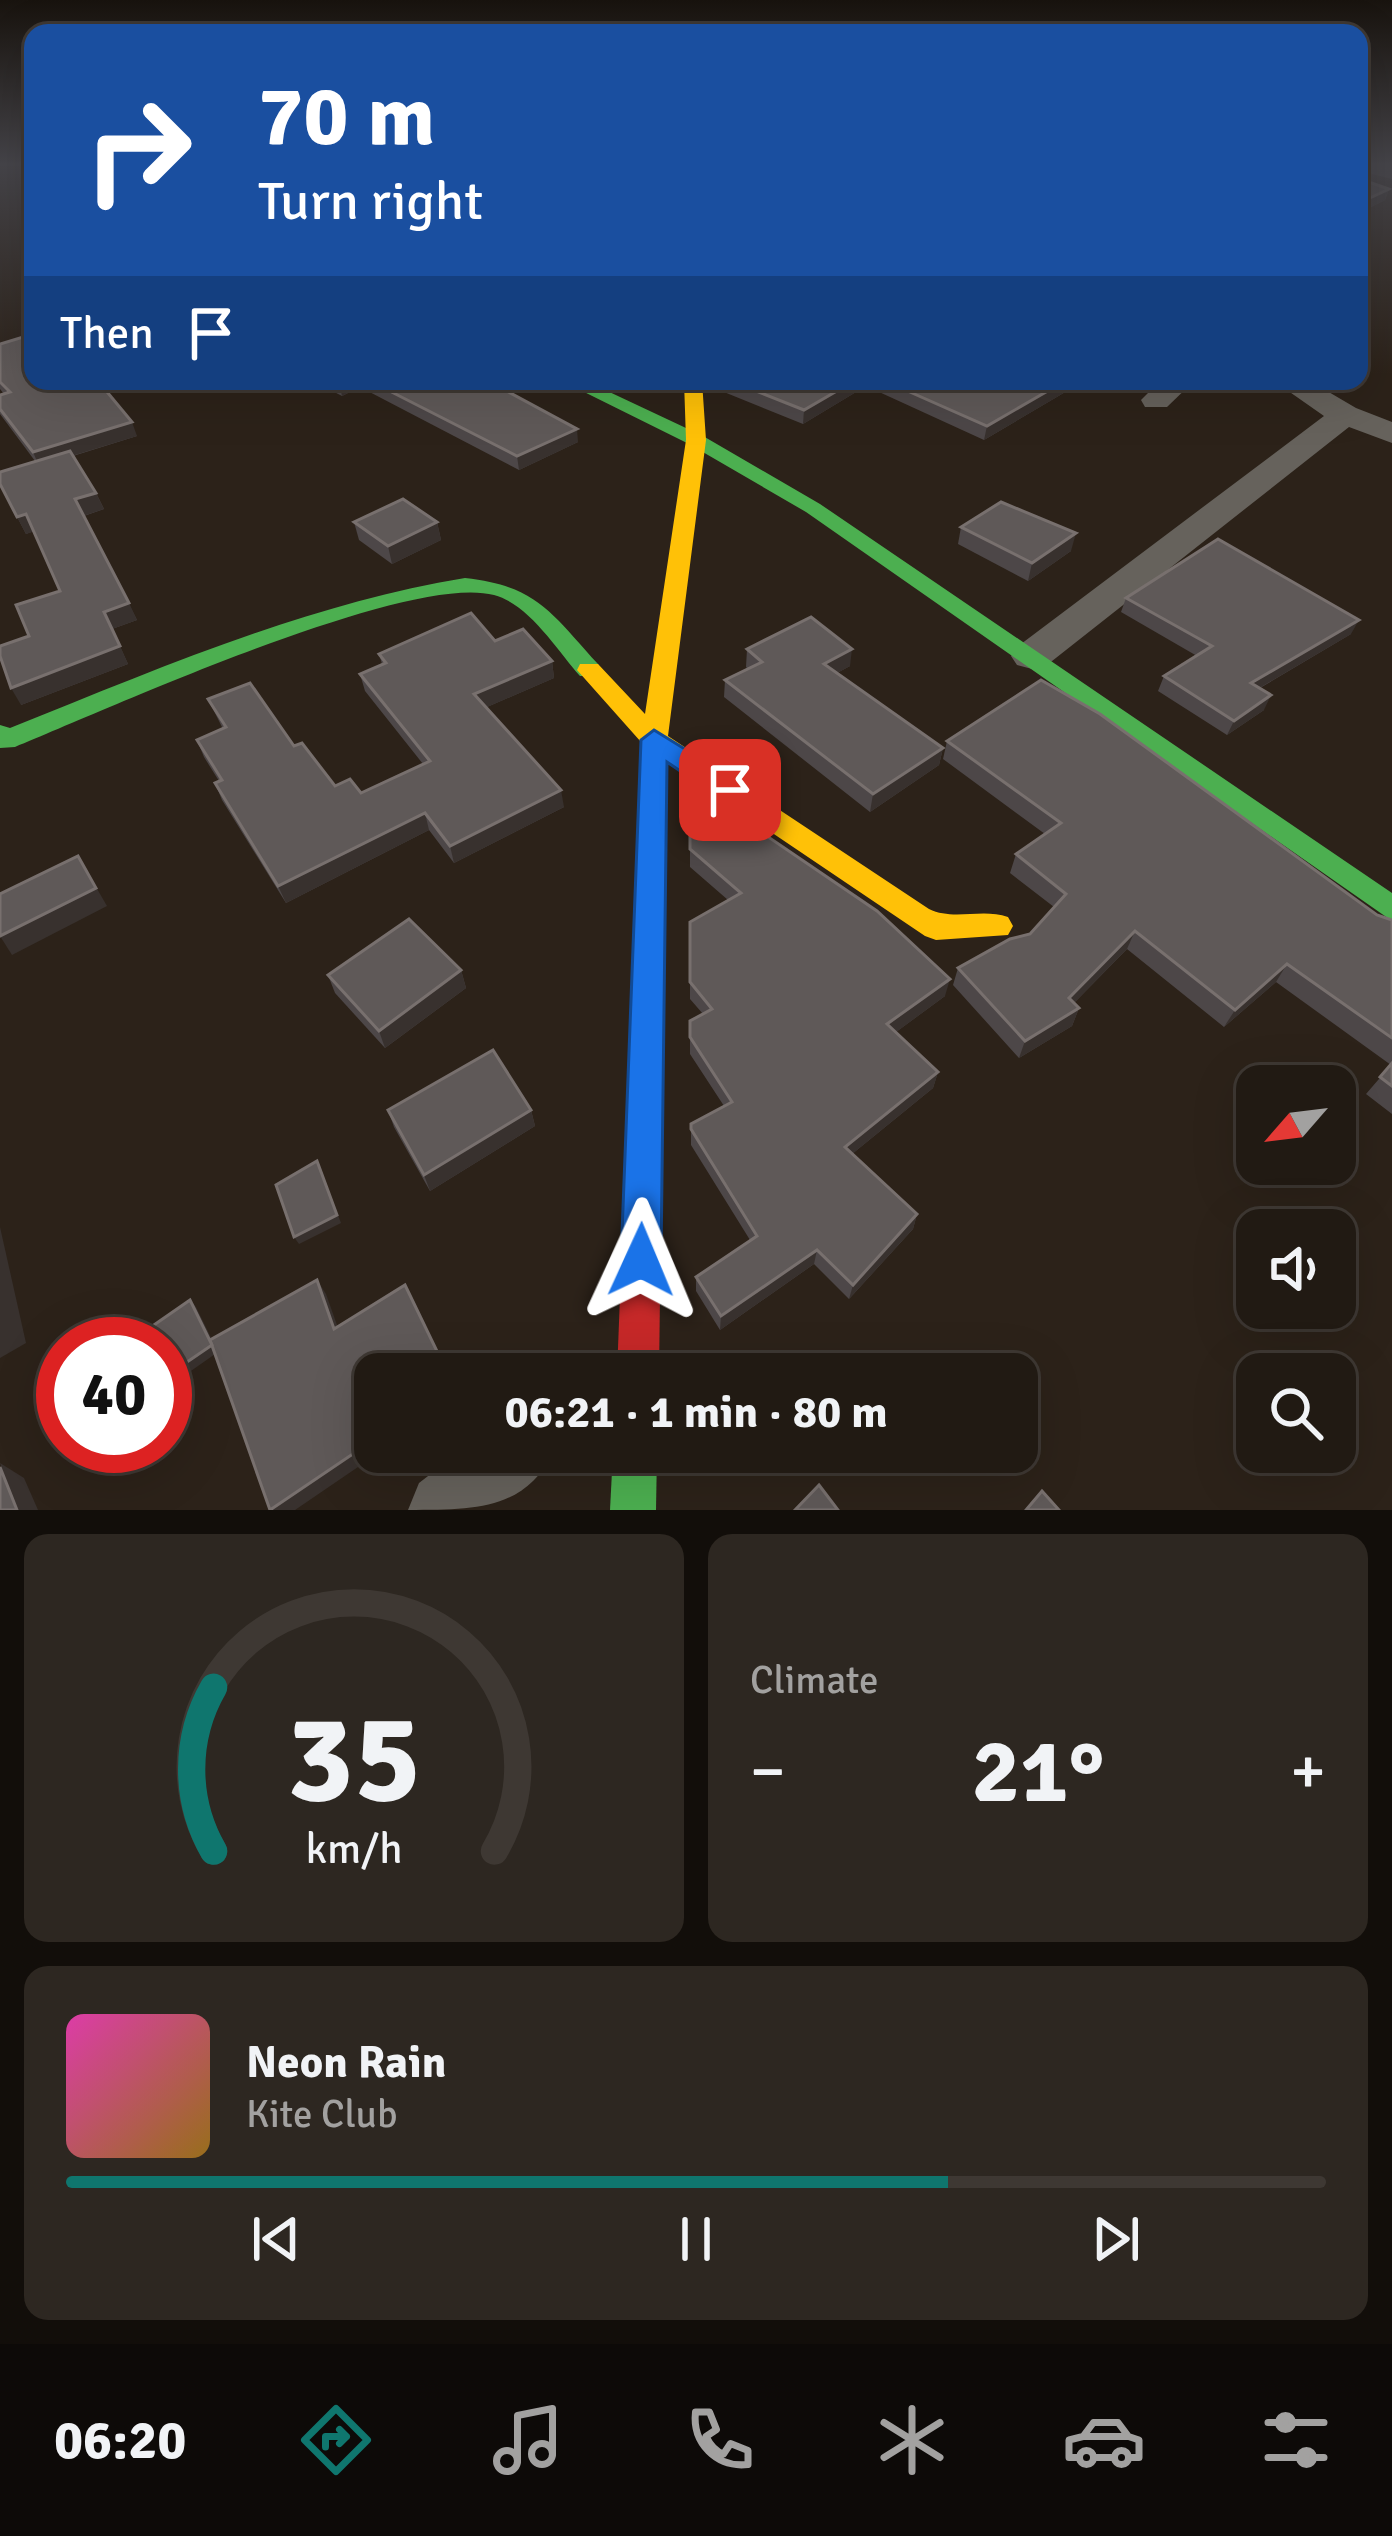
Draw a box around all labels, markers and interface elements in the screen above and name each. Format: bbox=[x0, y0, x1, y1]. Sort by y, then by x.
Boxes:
text: 70 m bbox=[258, 65, 435, 169]
icon: right bbox=[60, 72, 216, 228]
text: Turn right bbox=[258, 168, 483, 235]
icon: arrive bbox=[178, 300, 244, 366]
text: Then bbox=[60, 306, 154, 361]
pin bbox=[679, 739, 781, 841]
icon: arrive bbox=[697, 757, 763, 823]
north arrow bbox=[1236, 1065, 1356, 1185]
map controls bbox=[1236, 1065, 1356, 1473]
position arrow bbox=[578, 1197, 704, 1323]
button: sound bbox=[1236, 1209, 1356, 1329]
speed limit sign: 40 bbox=[36, 1317, 192, 1473]
button: search bbox=[1236, 1353, 1356, 1473]
text: 06:21 · 1 min · 80 m bbox=[504, 1385, 888, 1440]
text: Climate bbox=[750, 1656, 879, 1704]
text: 35 bbox=[287, 1683, 421, 1836]
text: 21° bbox=[971, 1716, 1105, 1827]
text: − bbox=[750, 1731, 786, 1812]
text: + bbox=[1290, 1731, 1326, 1812]
text: km/h bbox=[305, 1823, 403, 1876]
text: Neon Rain bbox=[246, 2035, 446, 2090]
text: Kite Club bbox=[246, 2090, 397, 2138]
icon: previous bbox=[243, 2206, 309, 2272]
icon: pause bbox=[663, 2206, 729, 2272]
icon: next bbox=[1083, 2206, 1149, 2272]
icon: directions bbox=[294, 2398, 378, 2482]
icon: music bbox=[486, 2398, 570, 2482]
icon: phone bbox=[678, 2398, 762, 2482]
icon: climate bbox=[870, 2398, 954, 2482]
icon: car bbox=[1062, 2398, 1146, 2482]
icon: filters bbox=[1254, 2398, 1338, 2482]
text: 06:20 bbox=[54, 2407, 187, 2474]

